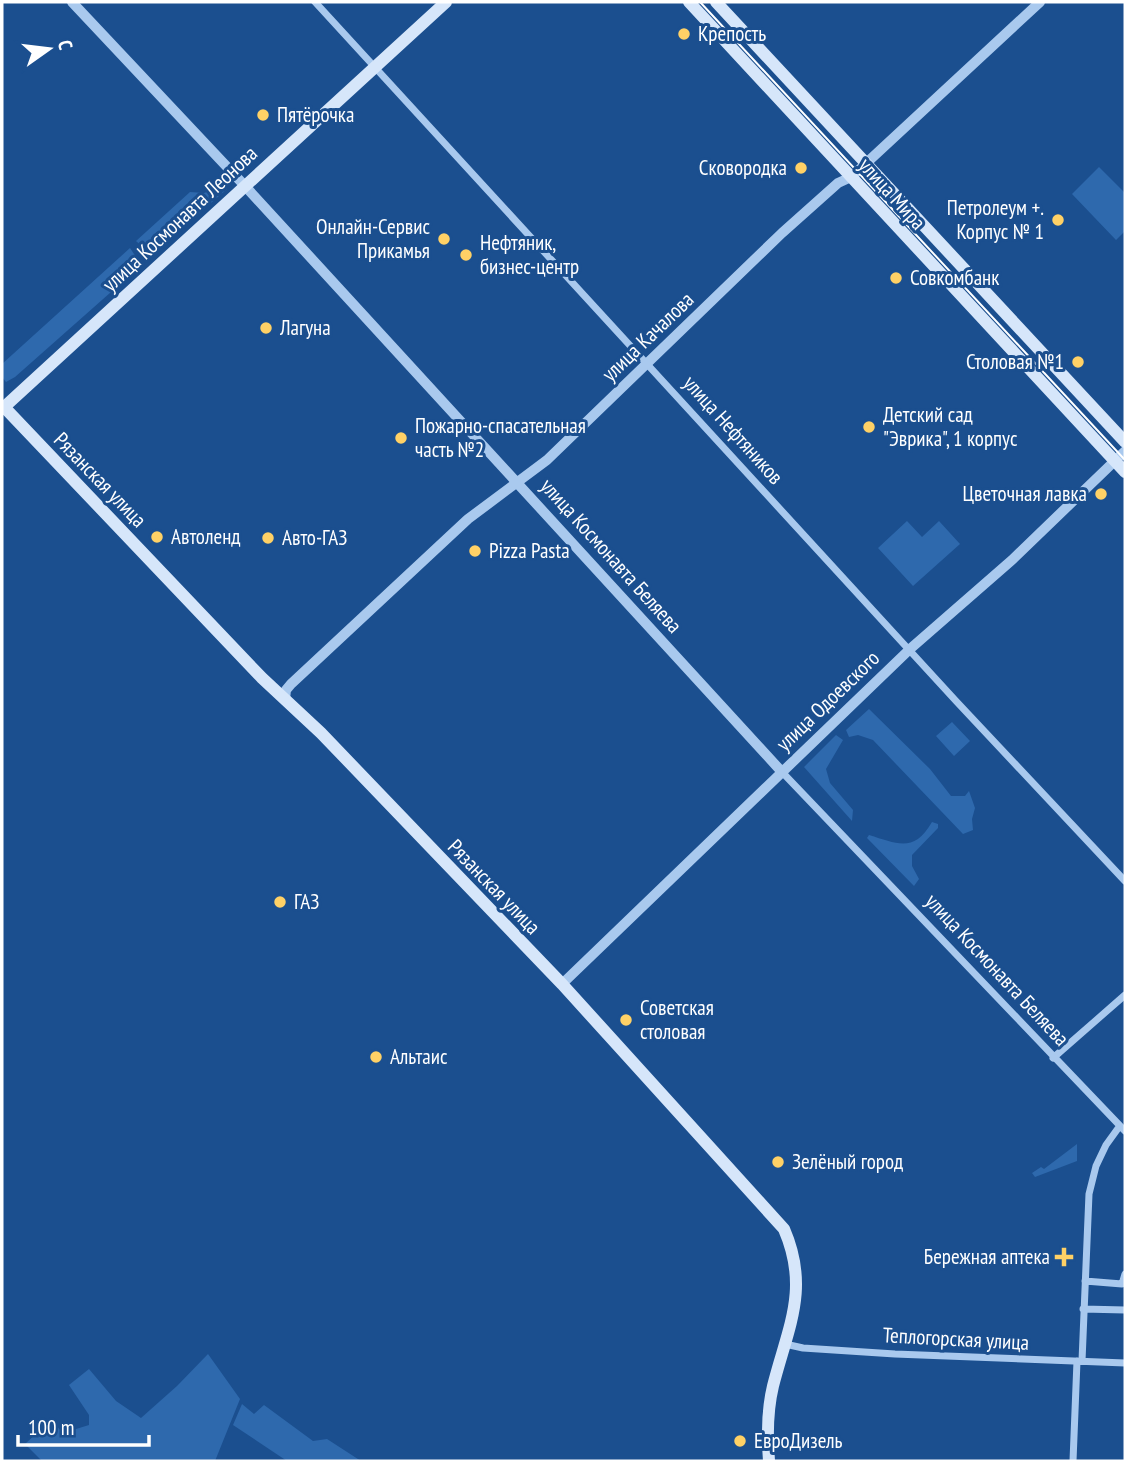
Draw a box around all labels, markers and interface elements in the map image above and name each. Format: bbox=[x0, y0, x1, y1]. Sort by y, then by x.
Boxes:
north arrow bbox=[14, 14, 84, 84]
place label: Крепость bbox=[698, 20, 766, 47]
marker: Крепость bbox=[676, 26, 692, 42]
text: С bbox=[53, 38, 78, 52]
place label: Пятёрочка bbox=[277, 101, 354, 128]
marker: Пятёрочка bbox=[255, 107, 271, 123]
street label: улица Космонавта Леонова bbox=[97, 140, 263, 297]
street label: улица Мира bbox=[853, 152, 932, 235]
place label: Сковородка bbox=[699, 154, 787, 181]
marker: Сковородка bbox=[793, 160, 809, 176]
place label: Петролеум +. Корпус № 1 bbox=[947, 194, 1044, 245]
marker: Петролеум +. Корпус № 1 bbox=[1050, 212, 1066, 228]
place label: Онлайн-Сервис Прикамья bbox=[316, 213, 431, 264]
place label: Нефтяник, бизнес-центр bbox=[480, 229, 579, 280]
marker: Онлайн-Сервис Прикамья bbox=[436, 231, 452, 247]
marker: Нефтяник, бизнес-центр bbox=[458, 247, 474, 263]
place label: Совкомбанк bbox=[910, 264, 999, 291]
marker: Совкомбанк bbox=[888, 270, 904, 286]
street label: улица Качалова bbox=[596, 286, 699, 387]
place label: Лагуна bbox=[279, 314, 331, 341]
marker: Лагуна bbox=[258, 320, 274, 336]
place label: Столовая №1 bbox=[966, 348, 1064, 375]
marker: Столовая №1 bbox=[1070, 354, 1086, 370]
street label: улица Нефтяников bbox=[677, 370, 789, 490]
place label: Детский сад "Эврика", 1 корпус bbox=[883, 401, 1018, 452]
place label: Пожарно-спасательная часть №2 bbox=[415, 412, 586, 463]
marker: Детский сад "Эврика", 1 корпус bbox=[861, 419, 877, 435]
street label: Рязанская улица bbox=[48, 426, 152, 533]
marker: Пожарно-спасательная часть №2 bbox=[393, 430, 409, 446]
street label: улица Космонавта Беляева bbox=[535, 473, 688, 639]
place label: Цветочная лавка bbox=[962, 480, 1087, 507]
marker: Цветочная лавка bbox=[1093, 486, 1109, 502]
place label: Автоленд bbox=[171, 523, 241, 550]
place label: Авто-ГАЗ bbox=[282, 524, 347, 551]
marker: Автоленд bbox=[149, 529, 165, 545]
marker: Авто-ГАЗ bbox=[260, 530, 276, 546]
place label: Pizza Pasta bbox=[489, 537, 570, 564]
marker: Pizza Pasta bbox=[467, 543, 483, 559]
street label: улица Одоевского bbox=[770, 645, 885, 757]
street label: Рязанская улица bbox=[442, 833, 546, 940]
place label: ГАЗ bbox=[294, 888, 319, 915]
street label: улица Космонавта Беляева bbox=[920, 888, 1075, 1052]
marker: ГАЗ bbox=[272, 894, 288, 910]
place label: Советская столовая bbox=[640, 994, 714, 1045]
marker: Советская столовая bbox=[618, 1012, 634, 1028]
place label: Альтаис bbox=[390, 1043, 448, 1070]
marker: Альтаис bbox=[368, 1049, 384, 1065]
place label: Зелёный город bbox=[792, 1148, 903, 1175]
marker: Зелёный город bbox=[770, 1154, 786, 1170]
place label: Бережная аптека bbox=[924, 1243, 1050, 1270]
marker: Бережная аптека bbox=[1056, 1249, 1072, 1265]
street label: Теплогорская улица bbox=[882, 1321, 1030, 1356]
scale bar bbox=[18, 1404, 149, 1448]
text: 100 m bbox=[28, 1414, 74, 1441]
place label: ЕвроДизель bbox=[754, 1427, 843, 1454]
marker: ЕвроДизель bbox=[732, 1433, 748, 1449]

